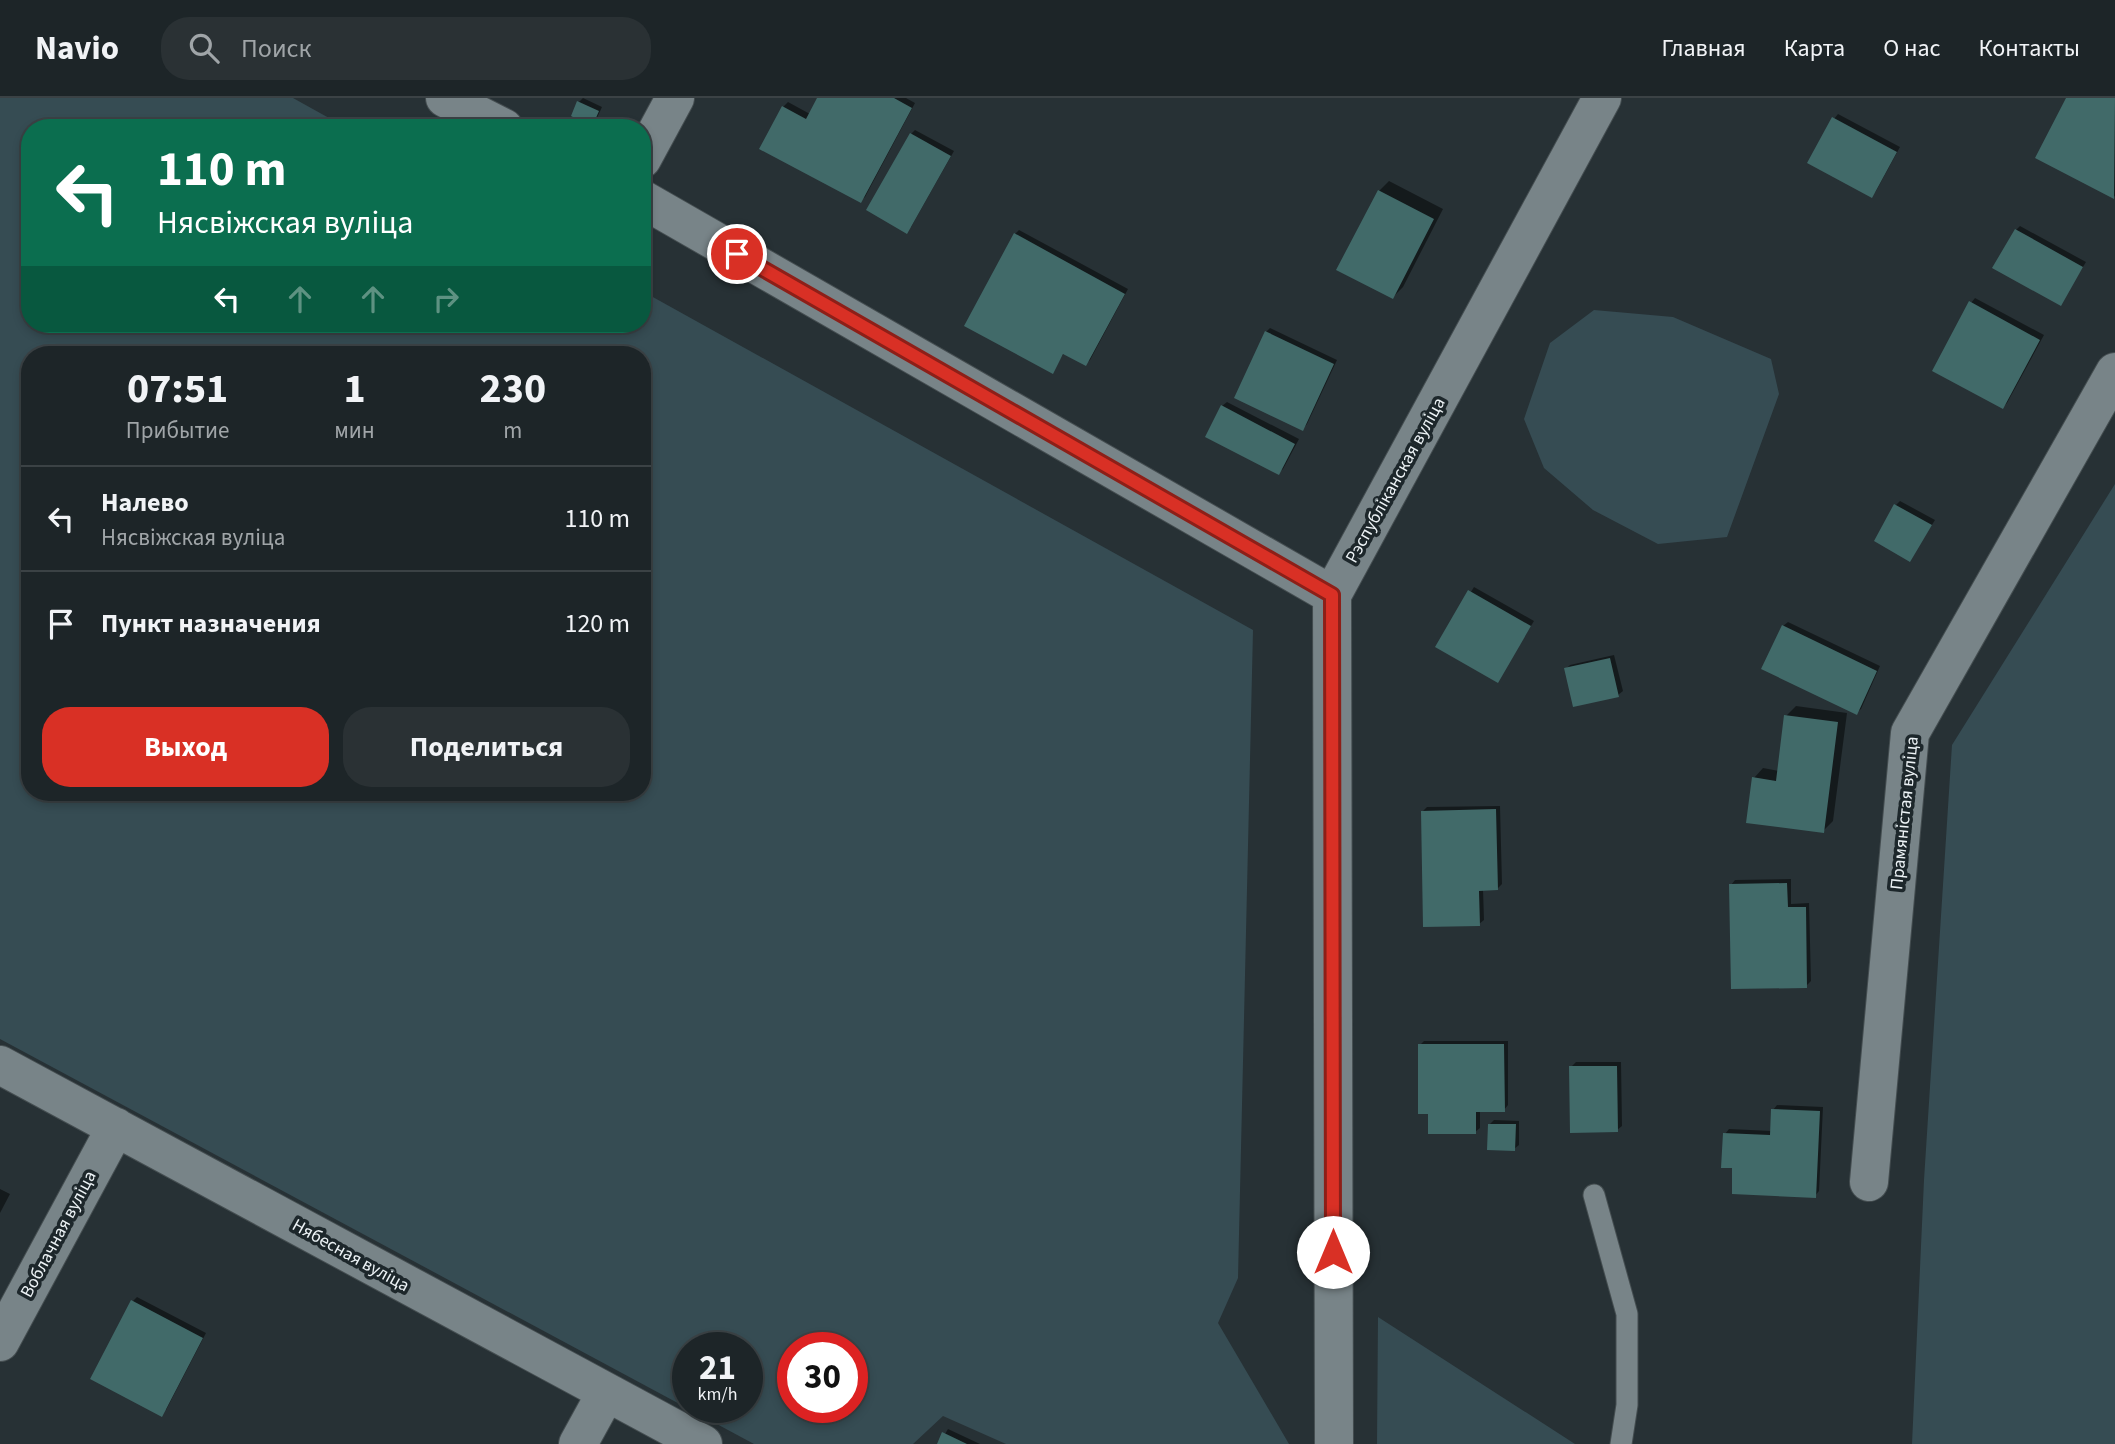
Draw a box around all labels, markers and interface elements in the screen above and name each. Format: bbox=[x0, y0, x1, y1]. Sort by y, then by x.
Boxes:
search box bbox=[161, 17, 651, 80]
text: Navio bbox=[35, 25, 119, 72]
icon: search bbox=[185, 29, 223, 67]
text: Поиск bbox=[241, 30, 311, 67]
text: Главная bbox=[1661, 31, 1746, 66]
text: Карта bbox=[1784, 31, 1845, 66]
text: О нас bbox=[1883, 31, 1940, 66]
text: Контакты bbox=[1978, 31, 2080, 66]
text: 110 m bbox=[157, 135, 286, 205]
icon: left bbox=[42, 147, 133, 238]
text: Нясвіжская вуліца bbox=[157, 200, 413, 246]
pin bbox=[707, 224, 767, 284]
icon: arrive bbox=[718, 235, 756, 273]
icon: left bbox=[208, 280, 246, 318]
icon: ahead bbox=[281, 280, 319, 318]
icon: ahead bbox=[354, 280, 392, 318]
icon: right bbox=[427, 280, 465, 318]
text: 07:51 bbox=[127, 359, 228, 419]
text: 1 bbox=[343, 359, 366, 419]
text: 230 bbox=[480, 359, 546, 419]
street label: Рэспубліканская вуліца bbox=[1339, 393, 1451, 568]
text: Прибытие bbox=[126, 414, 229, 447]
text: мин bbox=[334, 414, 375, 447]
text: m bbox=[503, 414, 522, 447]
text: Налево bbox=[101, 484, 189, 521]
icon: left bbox=[42, 500, 80, 538]
text: 110 m bbox=[564, 500, 630, 537]
text: Нясвіжская вуліца bbox=[101, 521, 285, 554]
icon: arrive bbox=[42, 605, 80, 643]
text: Пункт назначения bbox=[101, 605, 321, 642]
text: 120 m bbox=[564, 605, 630, 642]
button: Выход bbox=[42, 707, 329, 787]
button: Поделиться bbox=[343, 707, 630, 787]
street label: Прамяністая вуліца bbox=[1884, 735, 1925, 891]
street label: Воблачная вуліца bbox=[14, 1166, 102, 1302]
street label: Нябесная вуліца bbox=[288, 1213, 414, 1298]
position arrow bbox=[1296, 1215, 1370, 1289]
speed limit sign: 30 bbox=[777, 1332, 868, 1423]
text: 21 bbox=[699, 1343, 736, 1393]
text: km/h bbox=[698, 1382, 737, 1407]

